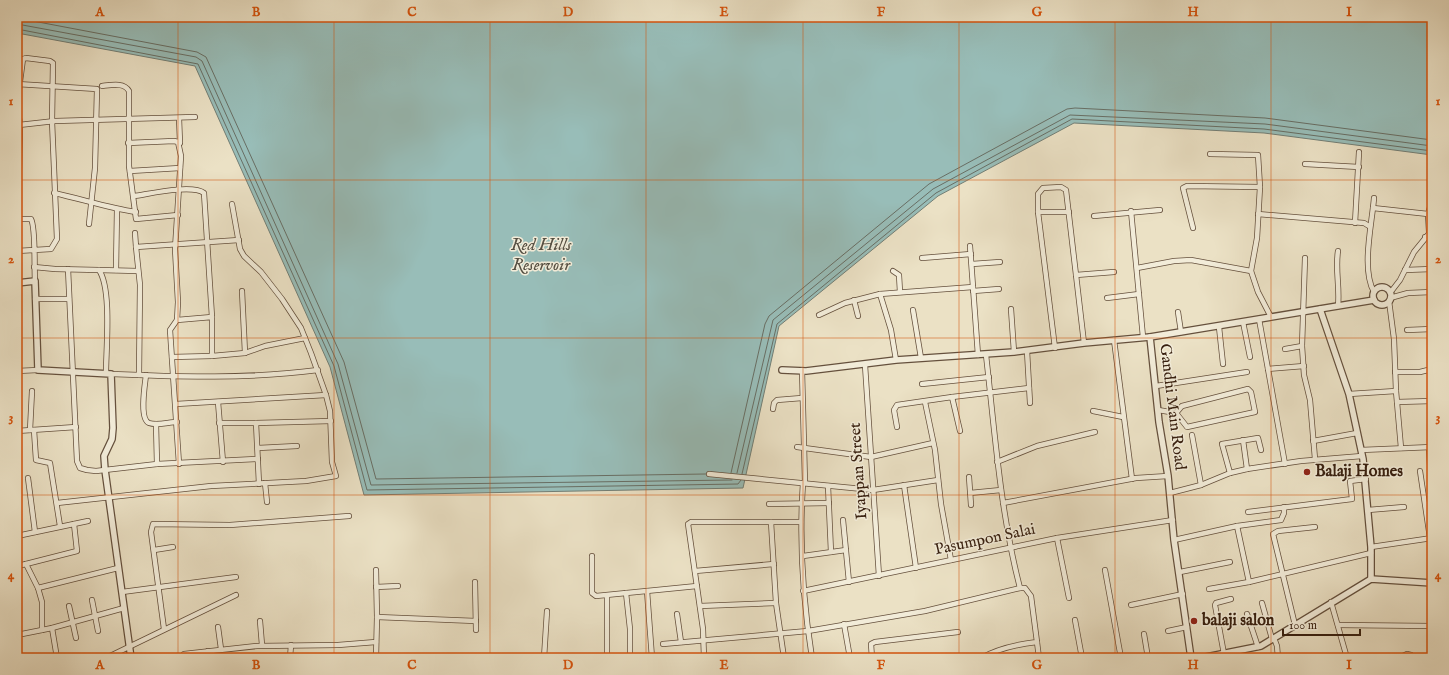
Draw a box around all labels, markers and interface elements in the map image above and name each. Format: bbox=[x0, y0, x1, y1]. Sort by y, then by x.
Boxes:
text: A bbox=[95, 4, 106, 21]
text: B bbox=[252, 4, 261, 21]
text: C bbox=[407, 4, 417, 21]
text: D bbox=[563, 4, 574, 21]
text: E bbox=[719, 4, 729, 21]
text: F bbox=[877, 4, 886, 21]
text: G bbox=[1032, 4, 1043, 21]
text: H bbox=[1187, 4, 1199, 21]
text: I bbox=[1346, 4, 1352, 21]
text: 1 bbox=[9, 93, 14, 110]
text: 1 bbox=[1436, 93, 1441, 110]
water label: Red Hills Reservoir bbox=[511, 235, 571, 276]
text: 2 bbox=[8, 251, 14, 268]
text: 2 bbox=[1435, 251, 1441, 268]
street label: Gandhi Main Road bbox=[1154, 343, 1190, 472]
text: 3 bbox=[9, 409, 14, 426]
text: 3 bbox=[1436, 409, 1441, 426]
street label: Iyappan Street bbox=[846, 421, 872, 520]
place label: Balaji Homes bbox=[1315, 462, 1403, 482]
marker: Balaji Homes bbox=[1302, 467, 1312, 477]
street label: Pasumpon Salai bbox=[933, 520, 1037, 560]
text: 4 bbox=[8, 567, 15, 584]
text: 4 bbox=[1435, 567, 1442, 584]
place label: balaji salon bbox=[1201, 611, 1275, 631]
scale bar bbox=[1283, 611, 1360, 637]
marker: balaji salon bbox=[1189, 616, 1199, 626]
text: 100 m bbox=[1289, 618, 1317, 633]
text: A bbox=[95, 657, 106, 674]
text: B bbox=[252, 657, 261, 674]
text: C bbox=[407, 657, 417, 674]
text: D bbox=[563, 657, 574, 674]
text: E bbox=[719, 657, 729, 674]
text: F bbox=[877, 657, 886, 674]
text: G bbox=[1032, 657, 1043, 674]
text: H bbox=[1187, 657, 1199, 674]
text: I bbox=[1346, 657, 1352, 674]

